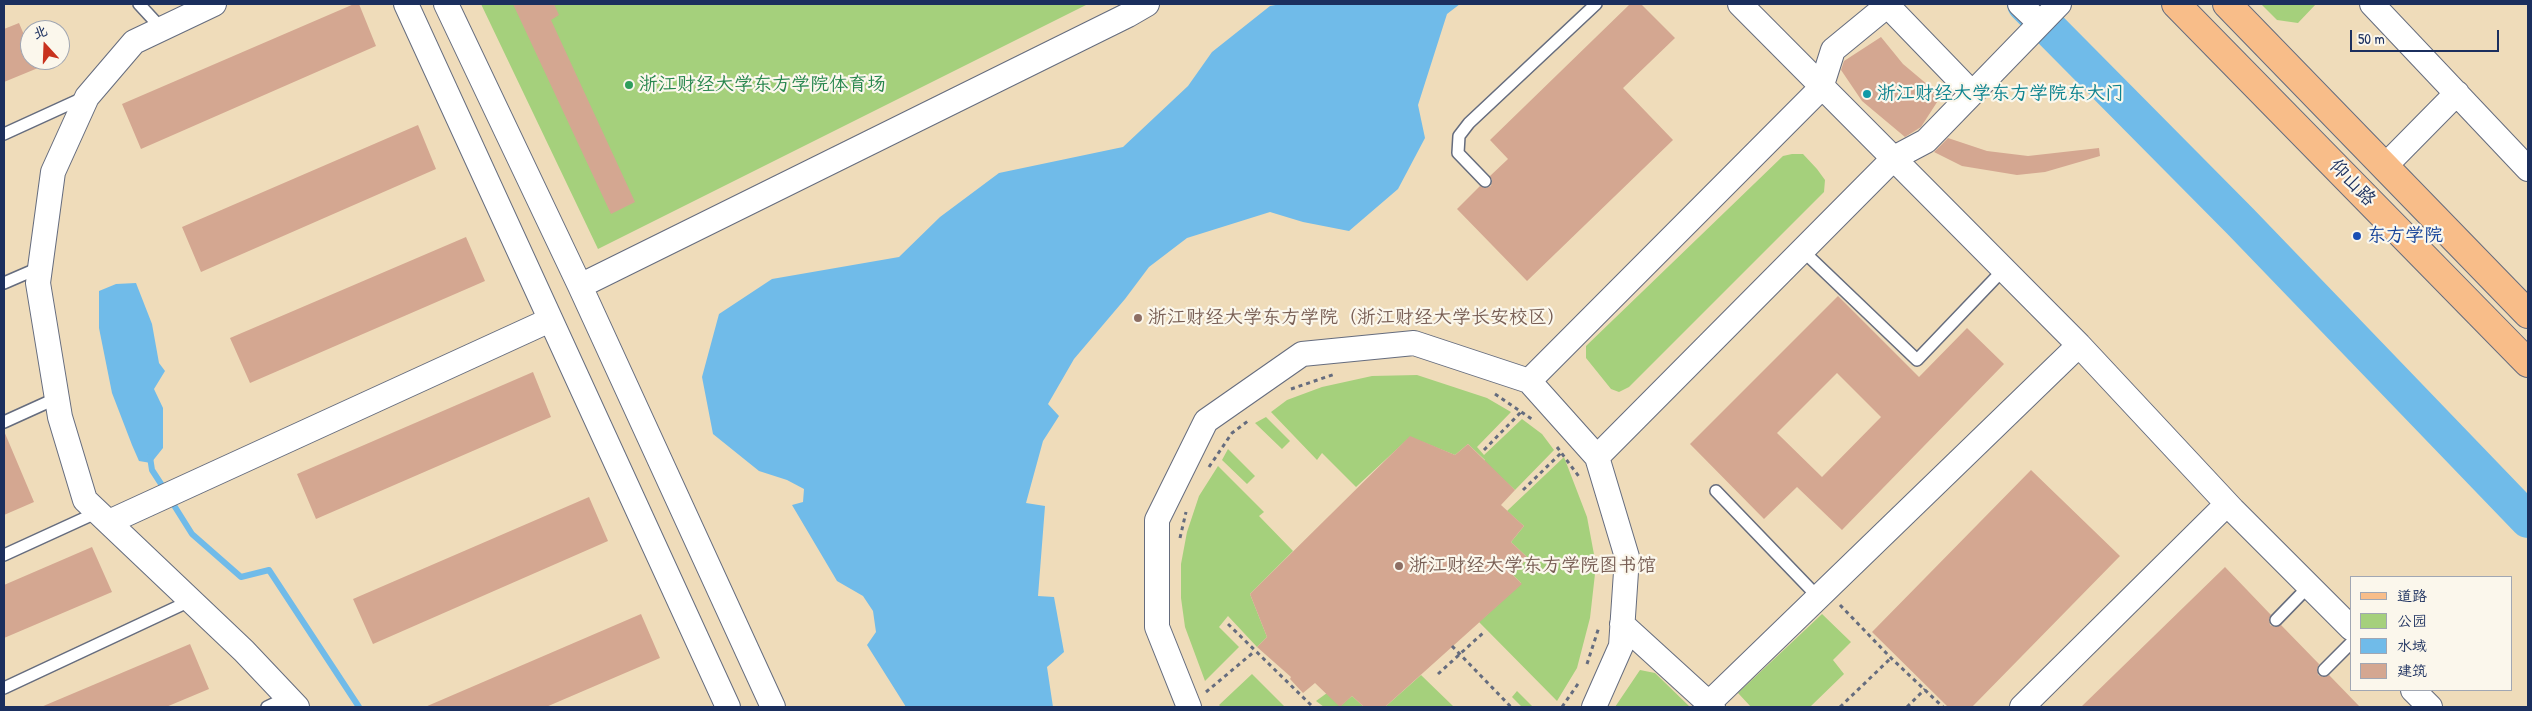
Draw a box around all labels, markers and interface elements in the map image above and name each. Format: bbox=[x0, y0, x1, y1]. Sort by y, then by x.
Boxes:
north arrow bbox=[20, 20, 70, 70]
text: 北 bbox=[30, 20, 50, 43]
scale bar bbox=[2352, 20, 2501, 52]
text: 50 m bbox=[2358, 28, 2385, 49]
place label: 浙江财经大学东方学院体育场 bbox=[639, 74, 886, 96]
marker: 浙江财经大学东方学院体育场 bbox=[623, 79, 635, 91]
place label: 浙江财经大学东方学院东大门 bbox=[1877, 83, 2124, 105]
marker: 浙江财经大学东方学院东大门 bbox=[1861, 88, 1873, 100]
street label: 仰山路 bbox=[2324, 155, 2380, 211]
place label: 东方学院 bbox=[2367, 225, 2443, 247]
marker: 东方学院 bbox=[2351, 230, 2363, 242]
place label: 浙江财经大学东方学院（浙江财经大学长安校区） bbox=[1148, 307, 1566, 329]
marker: 浙江财经大学东方学院（浙江财经大学长安校区） bbox=[1132, 312, 1144, 324]
place label: 浙江财经大学东方学院图书馆 bbox=[1409, 555, 1656, 577]
marker: 浙江财经大学东方学院图书馆 bbox=[1393, 560, 1405, 572]
legend bbox=[2350, 576, 2512, 691]
text: 道路 bbox=[2397, 585, 2427, 606]
text: 公园 bbox=[2397, 610, 2427, 631]
text: 水域 bbox=[2397, 635, 2427, 656]
text: 建筑 bbox=[2397, 660, 2427, 681]

